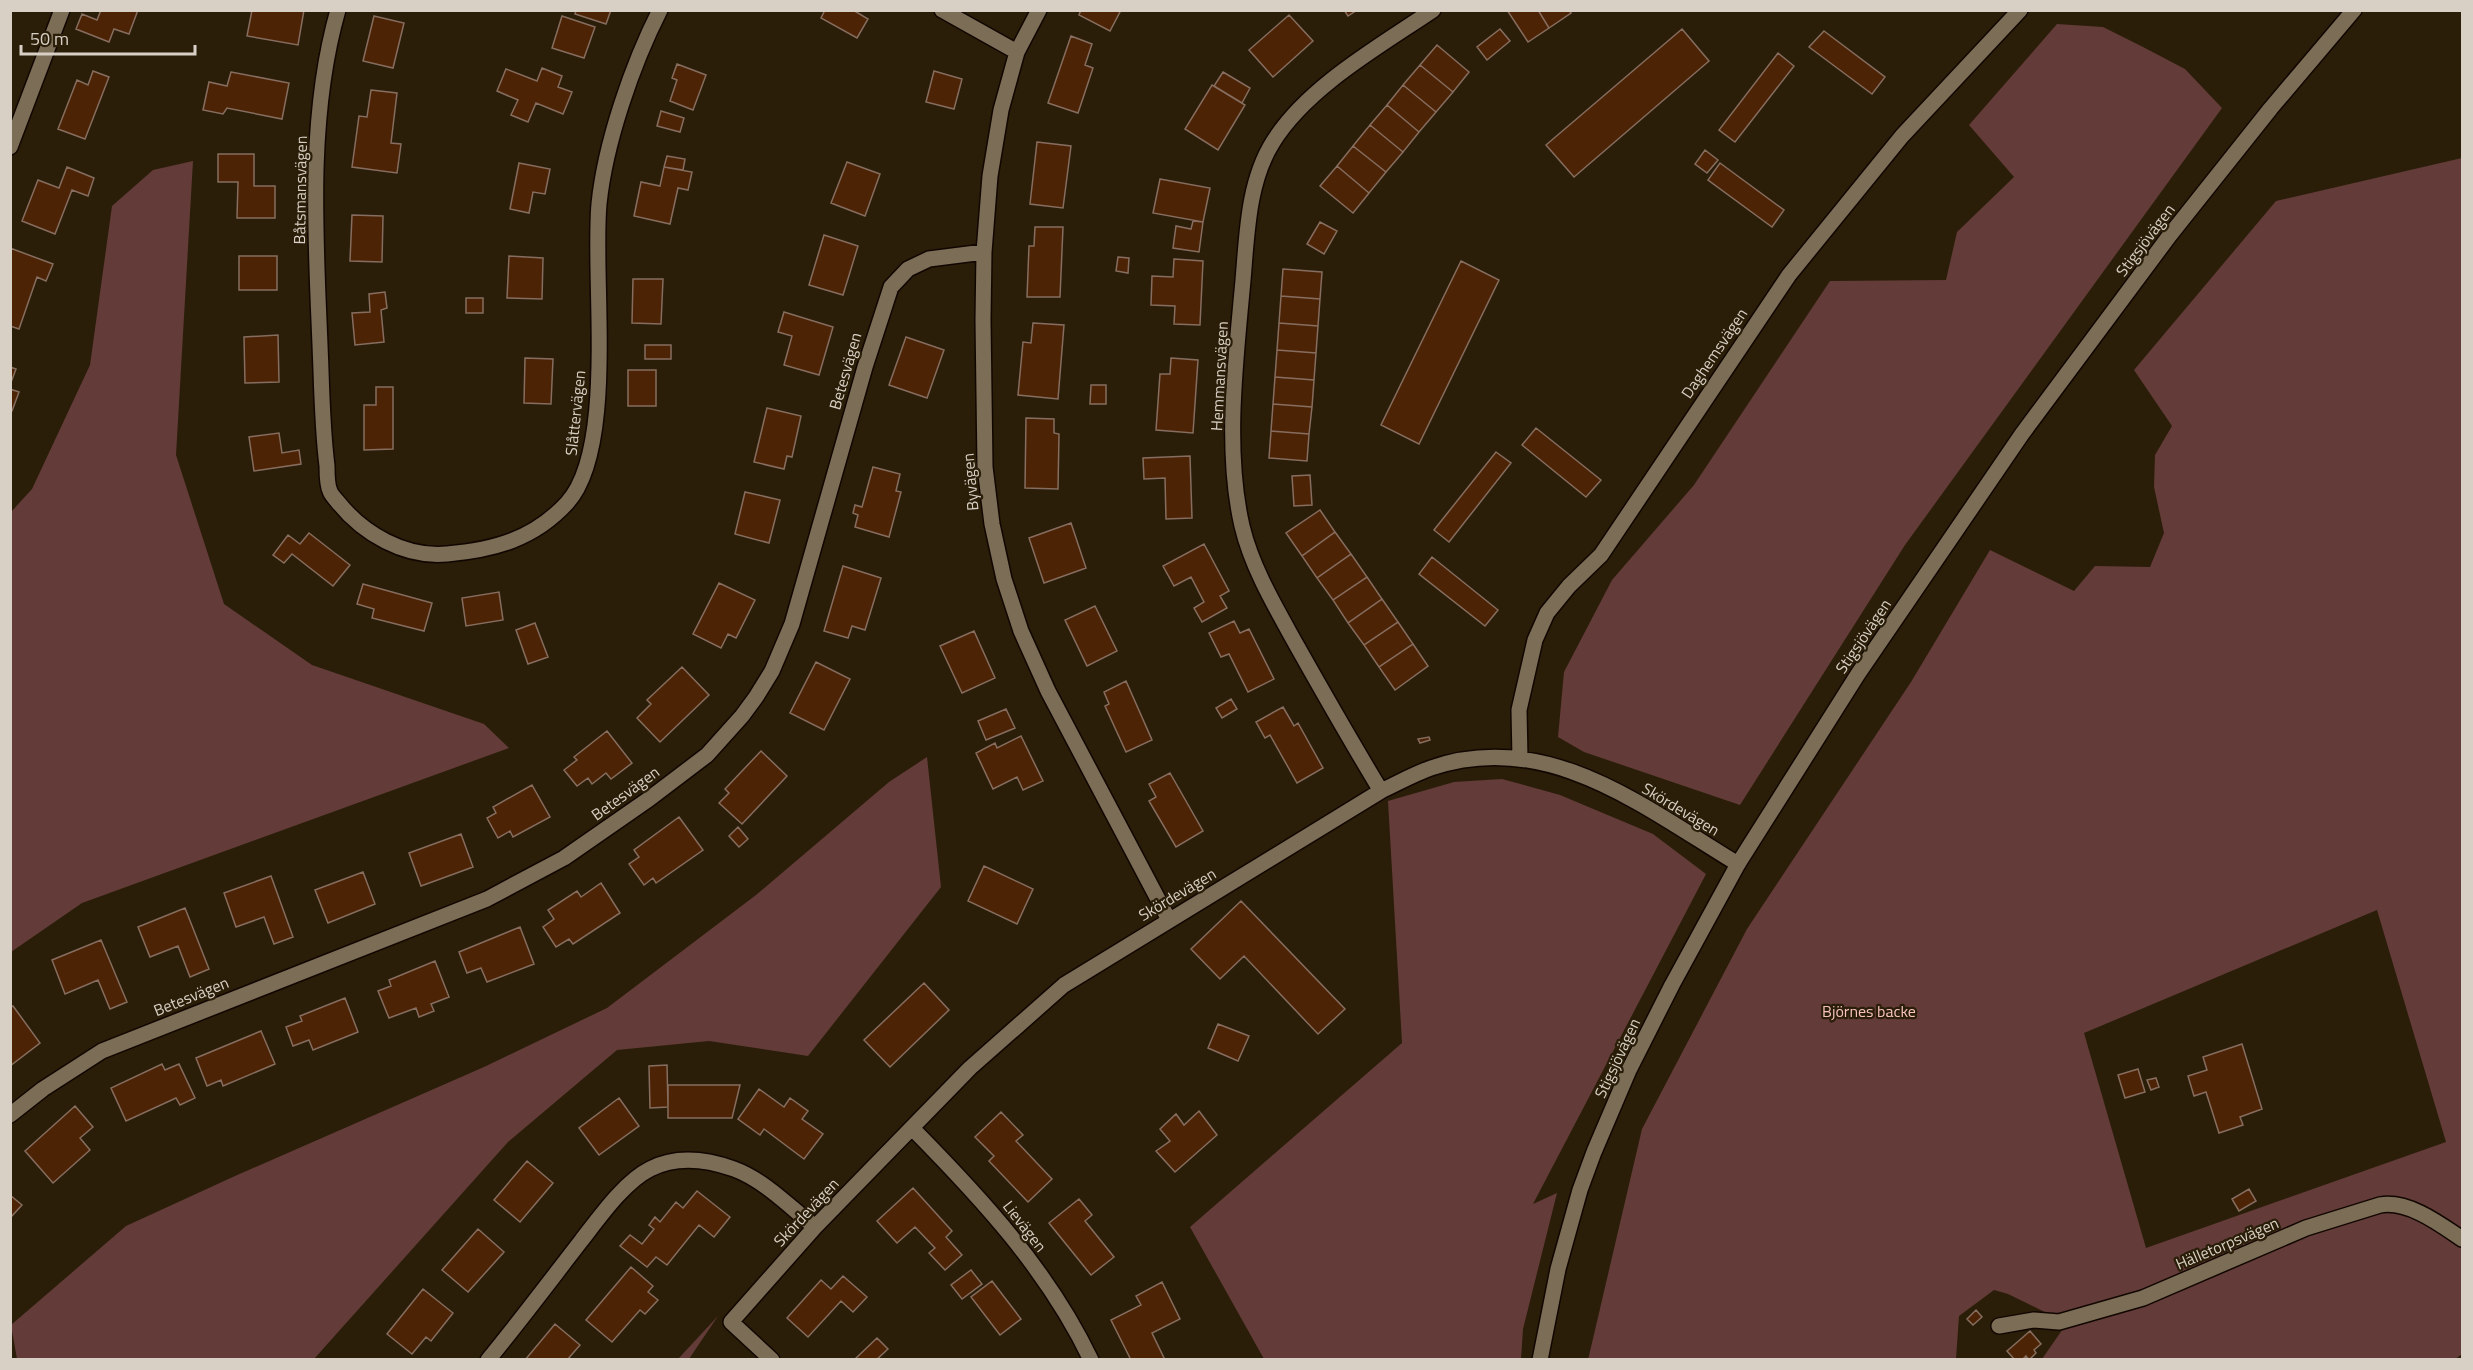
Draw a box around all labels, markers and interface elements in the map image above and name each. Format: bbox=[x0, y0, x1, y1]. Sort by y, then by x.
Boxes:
scale bar bbox=[21, 18, 195, 56]
text: 50 m bbox=[30, 25, 69, 52]
street label: Båtsmansvägen bbox=[287, 135, 313, 245]
street label: Stigsjövägen bbox=[2110, 199, 2180, 281]
street label: Daghemsvägen bbox=[1675, 303, 1753, 403]
street label: Hemmansvägen bbox=[1204, 320, 1234, 432]
street label: Betesvägen bbox=[823, 330, 867, 412]
street label: Slåttervägen bbox=[559, 369, 591, 457]
street label: Byvägen bbox=[956, 452, 984, 512]
street label: Stigsjövägen bbox=[1829, 594, 1897, 678]
street label: Betesvägen bbox=[586, 760, 664, 826]
street label: Skördevägen bbox=[1638, 776, 1724, 842]
street label: Skördevägen bbox=[1134, 861, 1220, 927]
street label: Betesvägen bbox=[150, 970, 232, 1022]
park label: Björnes backe bbox=[1822, 999, 1916, 1023]
street label: Stigsjövägen bbox=[1588, 1014, 1646, 1102]
street label: Skördevägen bbox=[768, 1172, 844, 1252]
street label: Lievägen bbox=[997, 1195, 1053, 1257]
street label: Hälletorpsvägen bbox=[2172, 1210, 2282, 1276]

